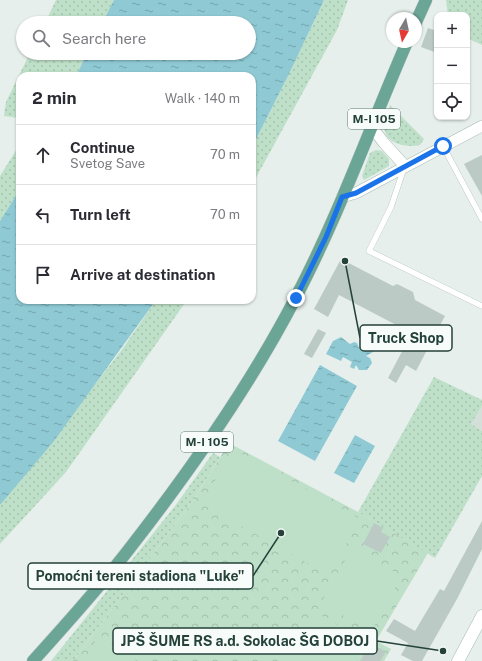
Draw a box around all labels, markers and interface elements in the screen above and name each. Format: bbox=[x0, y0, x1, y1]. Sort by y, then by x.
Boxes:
north arrow bbox=[386, 12, 422, 48]
map controls bbox=[434, 12, 470, 120]
button: + bbox=[434, 12, 470, 48]
search box bbox=[16, 16, 256, 60]
icon: search bbox=[30, 27, 52, 49]
text: Search here bbox=[62, 30, 146, 47]
button: − bbox=[434, 48, 470, 84]
button: locate bbox=[434, 84, 470, 120]
text: 2 min bbox=[32, 88, 77, 108]
text: Walk · 140 m bbox=[165, 91, 240, 106]
road number: M-I 105 bbox=[348, 109, 400, 129]
route start bbox=[434, 137, 452, 155]
text: Continue bbox=[70, 139, 135, 156]
icon: ahead bbox=[32, 144, 54, 166]
text: 70 m bbox=[210, 147, 240, 162]
text: Svetog Save bbox=[70, 156, 145, 171]
icon: left bbox=[32, 204, 54, 226]
text: Turn left bbox=[70, 206, 131, 223]
text: 70 m bbox=[210, 207, 240, 222]
icon: arrive bbox=[32, 264, 54, 286]
text: Arrive at destination bbox=[70, 266, 215, 283]
route end bbox=[287, 289, 305, 307]
callout: Truck Shop bbox=[360, 325, 452, 351]
text: Truck Shop bbox=[368, 330, 444, 346]
road number: M-I 105 bbox=[181, 432, 233, 452]
callout: Pomoćni tereni stadiona "Luke" bbox=[28, 563, 253, 589]
text: Pomoćni tereni stadiona "Luke" bbox=[36, 568, 244, 584]
callout: JPŠ ŠUME RS a.d. Sokolac ŠG DOBOJ bbox=[113, 628, 377, 654]
text: JPŠ ŠUME RS a.d. Sokolac ŠG DOBOJ bbox=[121, 632, 369, 649]

